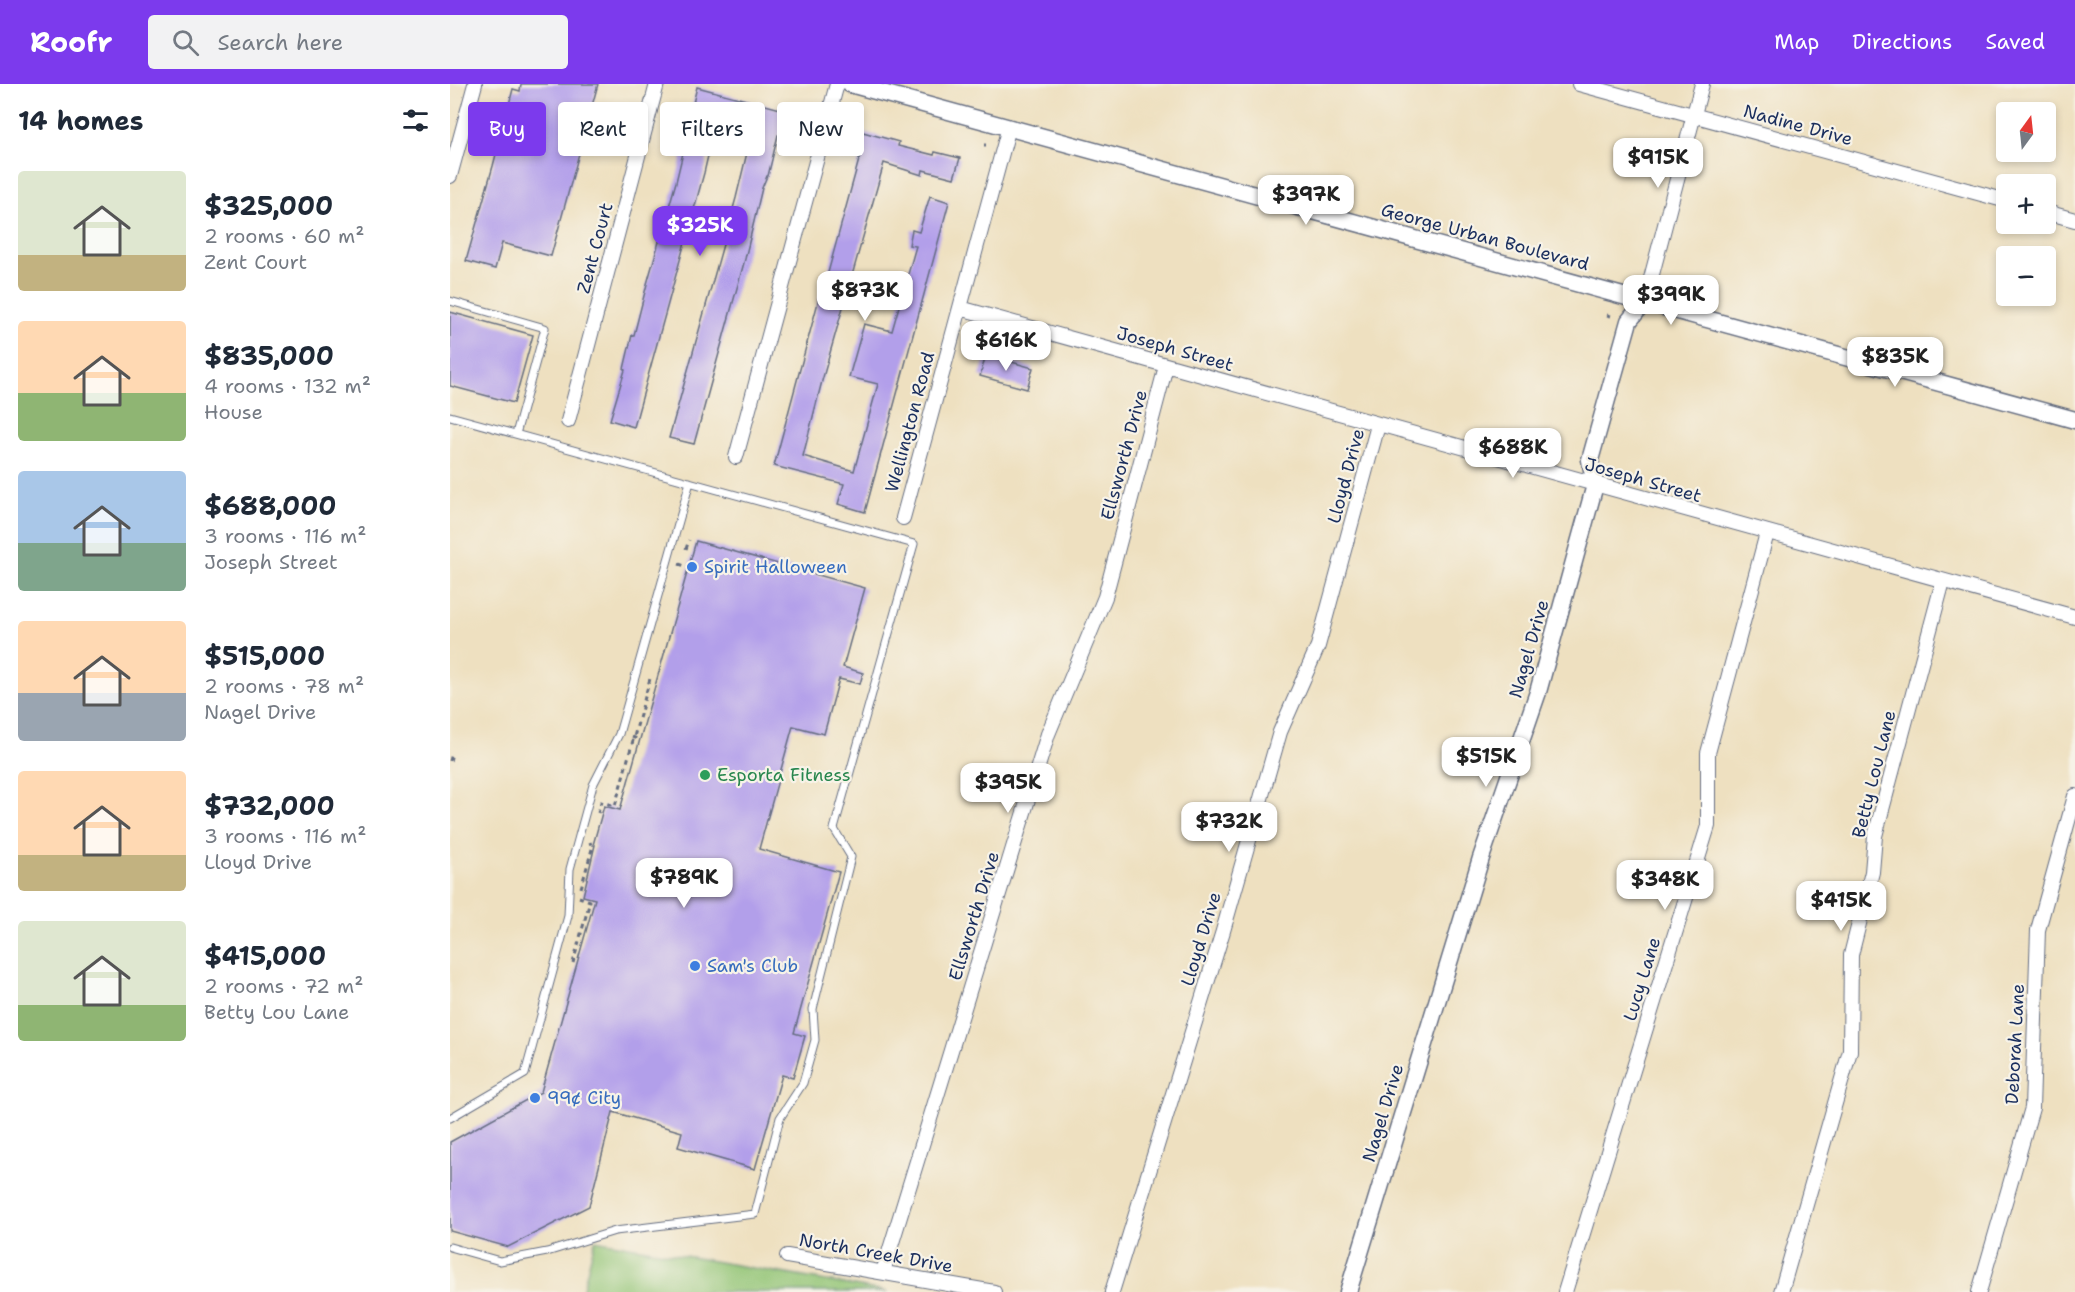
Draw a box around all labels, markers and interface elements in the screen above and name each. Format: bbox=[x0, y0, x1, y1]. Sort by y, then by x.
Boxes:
search box bbox=[148, 15, 568, 69]
text: Roofr bbox=[30, 23, 112, 61]
icon: search bbox=[169, 26, 202, 59]
text: Search here bbox=[217, 28, 343, 57]
text: Map bbox=[1774, 28, 1819, 56]
text: Directions bbox=[1852, 28, 1952, 56]
text: Saved bbox=[1985, 28, 2045, 56]
street label: Nadine Drive bbox=[1741, 99, 1855, 151]
chip: Buy bbox=[468, 102, 546, 156]
chip: Rent bbox=[558, 102, 648, 156]
chip: Filters bbox=[660, 102, 765, 156]
chip: New bbox=[777, 102, 864, 156]
north arrow bbox=[1996, 102, 2056, 162]
map controls bbox=[1996, 102, 2056, 306]
text: 14 homes bbox=[18, 103, 144, 138]
icon: filters bbox=[399, 104, 432, 137]
pin: $915K bbox=[1616, 138, 1700, 189]
text: $915K bbox=[1627, 144, 1689, 170]
button: + bbox=[1996, 174, 2056, 234]
pin: $397K bbox=[1264, 175, 1348, 226]
text: $397K bbox=[1272, 181, 1340, 207]
text: $325,000 bbox=[204, 188, 333, 223]
icon: home bbox=[66, 195, 138, 267]
street label: George Urban Boulevard bbox=[1378, 198, 1592, 276]
street label: Zent Court bbox=[571, 200, 619, 296]
pin: $325K bbox=[658, 206, 742, 257]
text: $325K bbox=[667, 212, 733, 238]
text: 2 rooms · 60 m² bbox=[204, 223, 364, 249]
button: − bbox=[1996, 246, 2056, 306]
text: Zent Court bbox=[204, 249, 307, 275]
pin: $873K bbox=[823, 271, 907, 322]
pin: $399K bbox=[1629, 275, 1713, 326]
text: $873K bbox=[831, 277, 899, 303]
text: $399K bbox=[1637, 281, 1705, 307]
pin: $616K bbox=[964, 321, 1048, 372]
street label: Joseph Street bbox=[1114, 321, 1236, 377]
text: $616K bbox=[975, 327, 1037, 353]
pin: $835K bbox=[1853, 337, 1937, 388]
text: $835,000 bbox=[204, 338, 334, 373]
text: $835K bbox=[1861, 343, 1929, 369]
icon: home bbox=[66, 345, 138, 417]
street label: Wellington Road bbox=[880, 349, 940, 495]
text: 4 rooms · 132 m² bbox=[204, 373, 371, 399]
street label: Ellsworth Drive bbox=[1095, 387, 1153, 523]
text: House bbox=[204, 399, 263, 425]
street label: Lloyd Drive bbox=[1322, 426, 1370, 526]
pin: $688K bbox=[1471, 428, 1555, 479]
text: $688K bbox=[1478, 434, 1548, 460]
street label: Joseph Street bbox=[1582, 452, 1704, 508]
text: $688,000 bbox=[204, 488, 336, 523]
icon: home bbox=[66, 495, 138, 567]
text: 3 rooms · 116 m² bbox=[204, 523, 366, 549]
text: Joseph Street bbox=[204, 549, 338, 575]
place label: Spirit Halloween bbox=[704, 555, 847, 579]
marker: Spirit Halloween bbox=[685, 560, 699, 574]
street label: Nagel Drive bbox=[1504, 597, 1554, 701]
text: $515,000 bbox=[204, 638, 325, 673]
icon: home bbox=[66, 645, 138, 717]
text: 2 rooms · 78 m² bbox=[204, 673, 364, 699]
text: Nagel Drive bbox=[204, 699, 316, 725]
street label: Betty Lou Lane bbox=[1847, 708, 1901, 840]
pin: $515K bbox=[1444, 737, 1528, 788]
text: $515K bbox=[1456, 743, 1516, 769]
place label: Esporta Fitness bbox=[717, 763, 851, 787]
pin: $395K bbox=[966, 763, 1050, 814]
marker: Esporta Fitness bbox=[698, 768, 712, 782]
text: $395K bbox=[974, 769, 1042, 795]
text: $732,000 bbox=[204, 788, 335, 823]
icon: home bbox=[66, 795, 138, 867]
pin: $732K bbox=[1187, 802, 1271, 853]
text: $732K bbox=[1195, 808, 1263, 834]
text: 3 rooms · 116 m² bbox=[204, 823, 366, 849]
text: Lloyd Drive bbox=[204, 849, 312, 875]
street label: Ellsworth Drive bbox=[943, 849, 1005, 983]
pin: $789K bbox=[642, 858, 726, 909]
pin: $348K bbox=[1623, 860, 1707, 911]
text: $789K bbox=[650, 864, 718, 890]
text: $348K bbox=[1631, 866, 1699, 892]
pin: $415K bbox=[1799, 881, 1883, 932]
text: $415K bbox=[1810, 887, 1872, 913]
street label: Lloyd Drive bbox=[1175, 889, 1227, 989]
street label: Lucy Lane bbox=[1618, 934, 1666, 1024]
text: $415,000 bbox=[204, 938, 326, 973]
icon: home bbox=[66, 945, 138, 1017]
place label: Sam's Club bbox=[707, 954, 798, 978]
marker: Sam's Club bbox=[688, 959, 702, 973]
text: 2 rooms · 72 m² bbox=[204, 973, 363, 999]
street label: Deborah Lane bbox=[2000, 983, 2030, 1105]
text: Betty Lou Lane bbox=[204, 999, 349, 1025]
street label: Nagel Drive bbox=[1357, 1061, 1409, 1165]
place label: 99¢ City bbox=[547, 1086, 621, 1110]
marker: 99¢ City bbox=[528, 1091, 542, 1105]
street label: North Creek Drive bbox=[797, 1228, 955, 1278]

